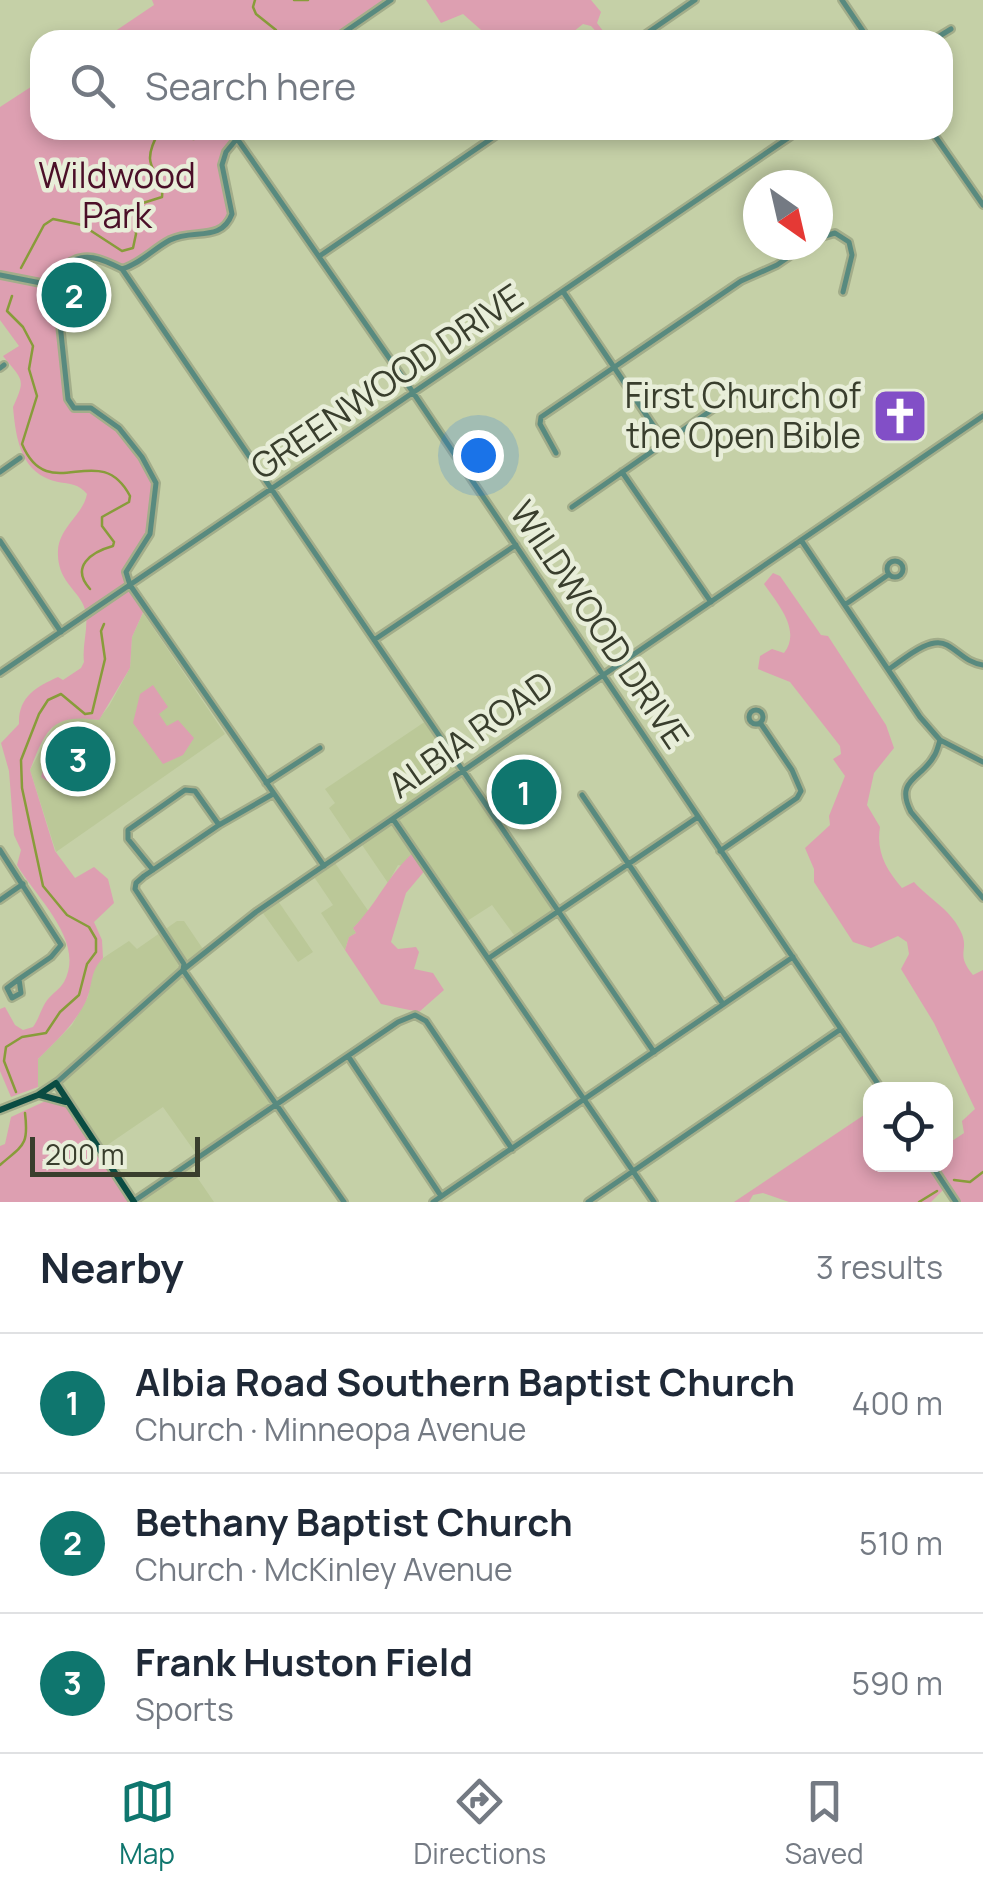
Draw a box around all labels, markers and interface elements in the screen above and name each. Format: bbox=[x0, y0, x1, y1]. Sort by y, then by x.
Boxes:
search box bbox=[30, 30, 953, 140]
icon: search bbox=[65, 58, 120, 113]
text: Search here bbox=[145, 59, 356, 111]
park label: Wildwood Park bbox=[38, 151, 196, 239]
north arrow bbox=[743, 170, 833, 260]
pin: 2 bbox=[42, 258, 106, 332]
street label: GREENWOOD DRIVE bbox=[241, 272, 532, 490]
place label: First Church of the Open Bible bbox=[625, 371, 862, 459]
church icon: First Church of the Open Bible bbox=[870, 386, 930, 446]
your location bbox=[453, 430, 504, 481]
street label: WILDWOOD DRIVE bbox=[499, 491, 701, 758]
street label: ALBIA ROAD bbox=[378, 660, 563, 809]
pin: 3 bbox=[46, 722, 110, 796]
pin: 1 bbox=[492, 754, 556, 830]
map controls bbox=[863, 1082, 953, 1172]
button: locate bbox=[863, 1082, 953, 1172]
scale bar bbox=[30, 1132, 200, 1176]
text: 200 m bbox=[45, 1135, 124, 1173]
text: Nearby bbox=[40, 1238, 184, 1296]
text: 3 results bbox=[816, 1245, 943, 1289]
text: Albia Road Southern Baptist Church bbox=[135, 1355, 795, 1407]
text: 1 bbox=[65, 1381, 80, 1425]
text: 400 m bbox=[852, 1381, 943, 1425]
text: Church · Minneopa Avenue bbox=[135, 1407, 526, 1451]
text: Bethany Baptist Church bbox=[135, 1495, 573, 1547]
text: 2 bbox=[63, 1521, 82, 1565]
text: 510 m bbox=[859, 1521, 943, 1565]
text: Church · McKinley Avenue bbox=[135, 1547, 513, 1591]
text: Frank Huston Field bbox=[135, 1635, 473, 1687]
text: 3 bbox=[63, 1661, 82, 1705]
text: 590 m bbox=[852, 1661, 943, 1705]
text: Sports bbox=[135, 1687, 234, 1731]
tab: Map bbox=[119, 1774, 175, 1872]
tab: Directions bbox=[414, 1774, 546, 1872]
tab: Saved bbox=[785, 1774, 864, 1872]

